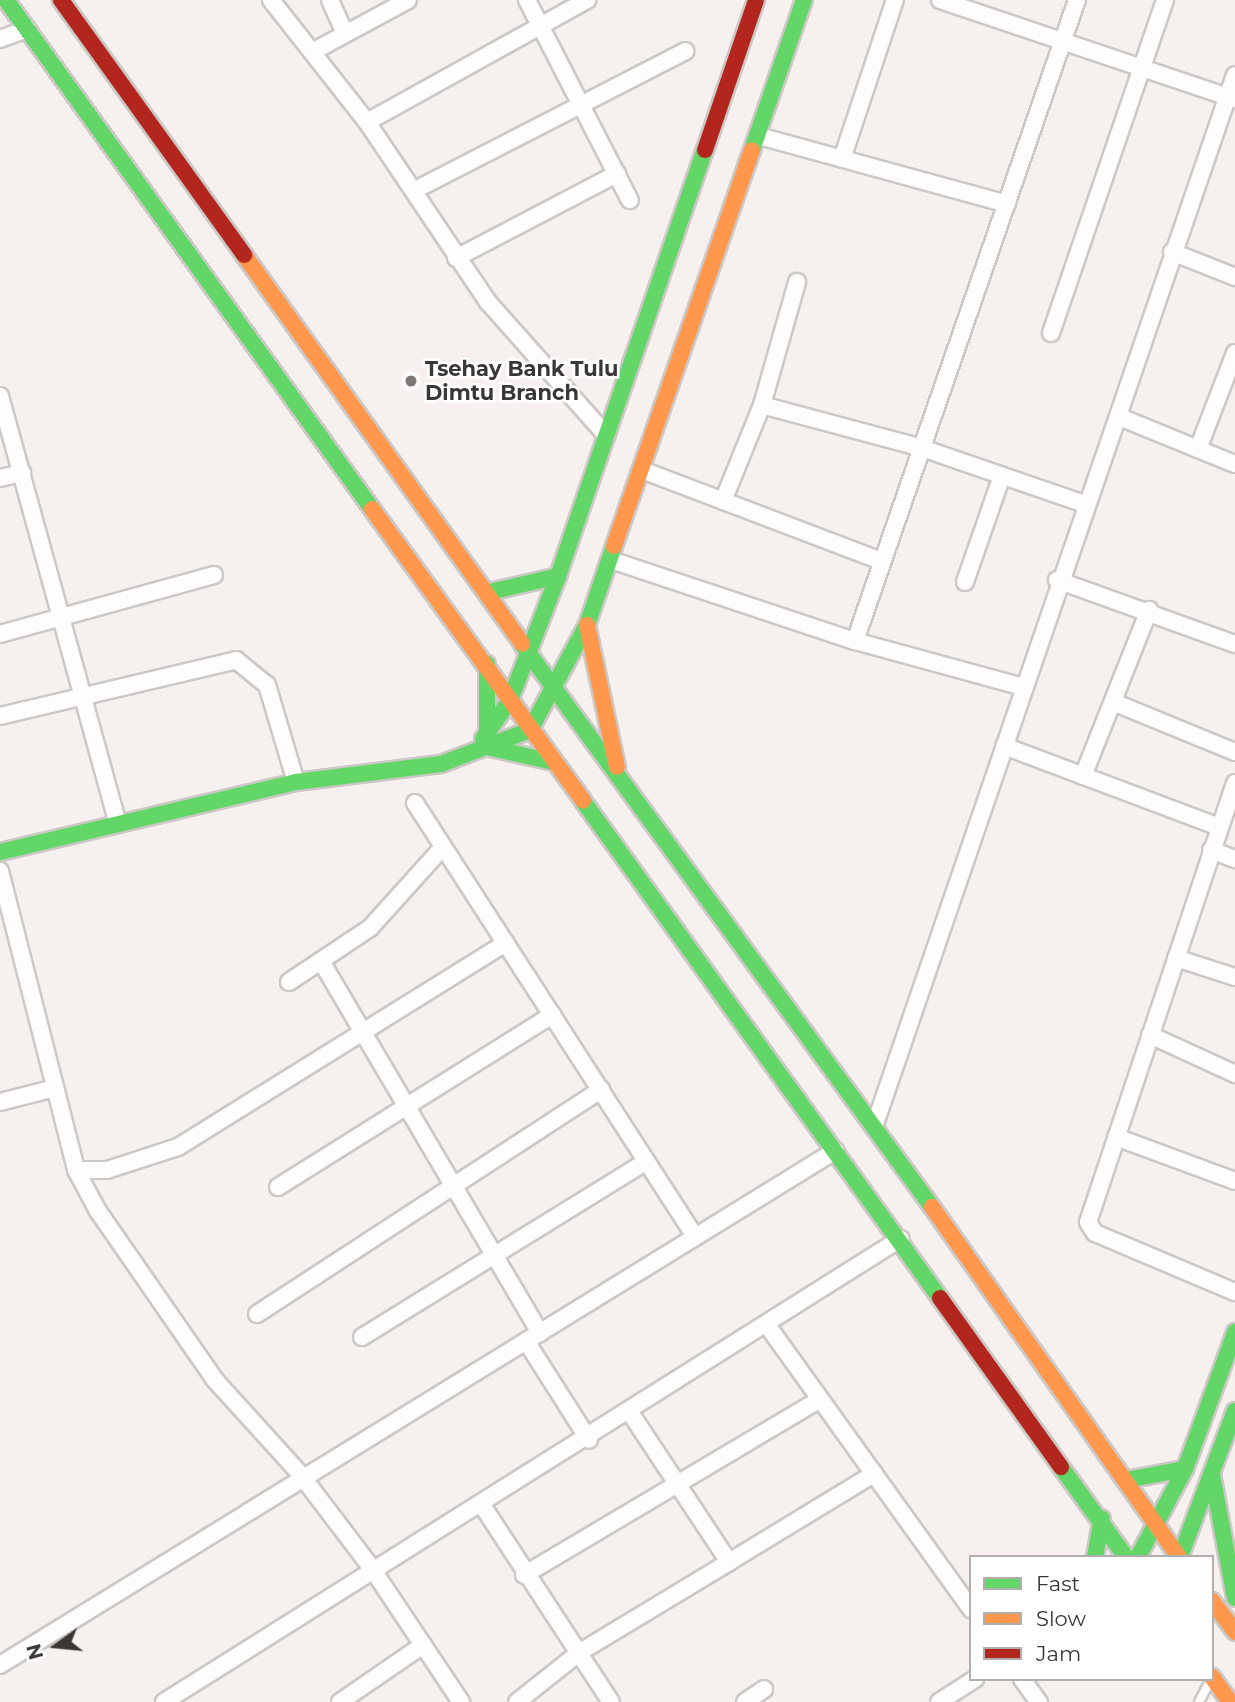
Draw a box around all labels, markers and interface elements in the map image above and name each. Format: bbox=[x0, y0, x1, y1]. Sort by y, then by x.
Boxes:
place label: Tsehay Bank Tulu Dimtu Branch bbox=[425, 356, 619, 406]
marker: Tsehay Bank Tulu Dimtu Branch bbox=[403, 373, 419, 389]
legend bbox=[969, 1555, 1214, 1681]
text: Fast bbox=[1036, 1571, 1080, 1596]
text: Slow bbox=[1036, 1606, 1086, 1631]
north arrow bbox=[21, 1611, 91, 1681]
text: N bbox=[22, 1641, 48, 1662]
text: Jam bbox=[1036, 1641, 1081, 1666]

